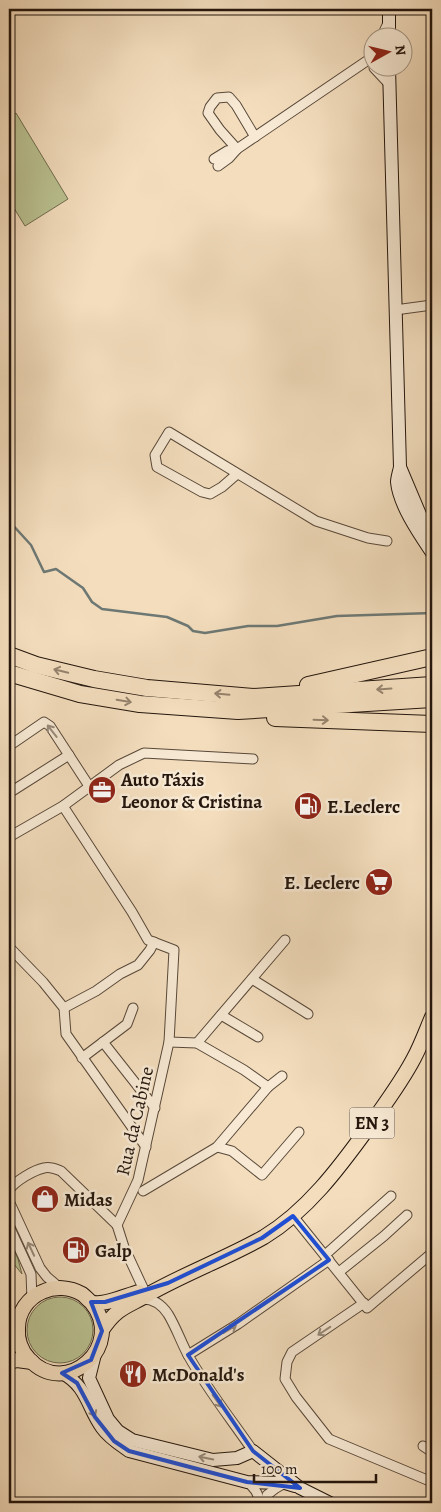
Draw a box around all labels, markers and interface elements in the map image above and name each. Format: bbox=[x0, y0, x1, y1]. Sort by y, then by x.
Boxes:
north arrow bbox=[364, 28, 414, 78]
text: N bbox=[390, 44, 410, 57]
one-way arrow bbox=[53, 666, 69, 675]
one-way arrow bbox=[376, 685, 392, 694]
one-way arrow bbox=[214, 689, 230, 699]
one-way arrow bbox=[115, 697, 131, 707]
one-way arrow bbox=[313, 716, 329, 725]
one-way arrow bbox=[47, 725, 58, 738]
place label: Auto Táxis Leonor & Cristina bbox=[120, 767, 263, 815]
office icon: Auto Táxis Leonor & Cristina bbox=[87, 775, 117, 805]
fuel station icon: E.Leclerc bbox=[293, 791, 323, 821]
place label: E.Leclerc bbox=[327, 794, 400, 820]
supermarket icon: E. Leclerc bbox=[364, 867, 394, 897]
place label: E. Leclerc bbox=[284, 870, 360, 896]
street label: Rua da Cabine bbox=[110, 1064, 160, 1178]
road number: EN 3 bbox=[350, 1108, 394, 1138]
shop icon: Midas bbox=[30, 1184, 60, 1214]
place label: Midas bbox=[64, 1187, 113, 1213]
fuel station icon: Galp bbox=[61, 1235, 91, 1265]
place label: Galp bbox=[95, 1238, 132, 1264]
one-way arrow bbox=[26, 1242, 36, 1257]
one-way arrow bbox=[222, 1324, 236, 1334]
one-way arrow bbox=[317, 1326, 331, 1336]
restaurant icon: McDonald's bbox=[118, 1359, 148, 1389]
place label: McDonald's bbox=[152, 1362, 245, 1388]
one-way arrow bbox=[212, 1394, 222, 1408]
one-way arrow bbox=[87, 1402, 97, 1417]
scale bar bbox=[254, 1452, 376, 1484]
one-way arrow bbox=[199, 1453, 215, 1462]
text: 100 m bbox=[261, 1459, 298, 1479]

